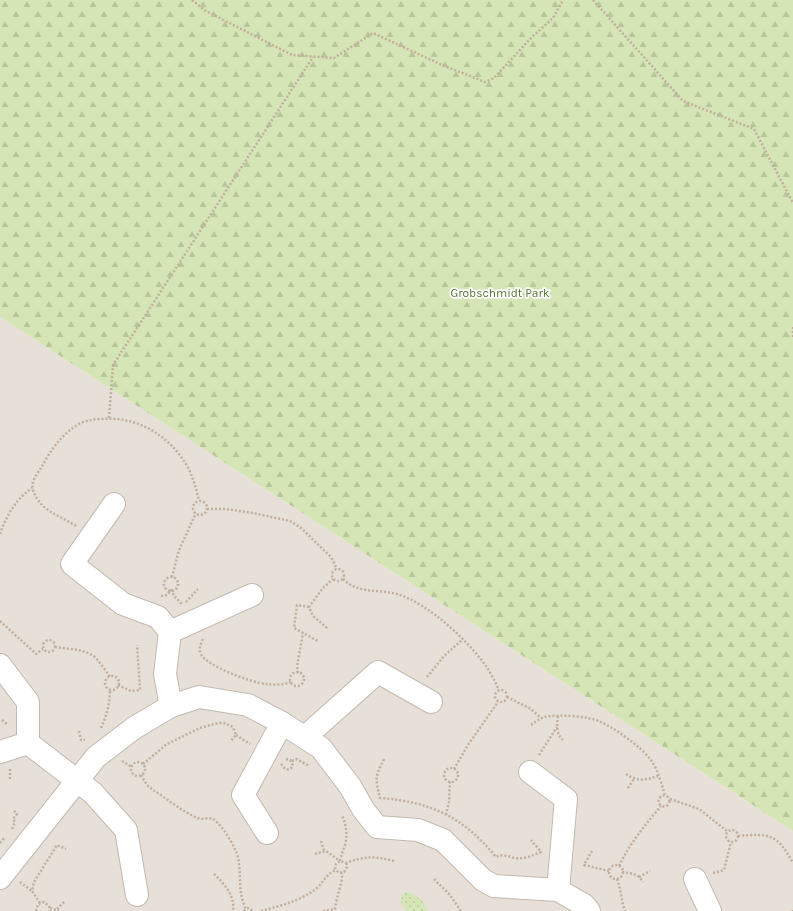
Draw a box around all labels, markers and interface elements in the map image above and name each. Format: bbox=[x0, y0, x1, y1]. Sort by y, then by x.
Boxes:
park label: Grobschmidt Park bbox=[450, 286, 550, 300]

